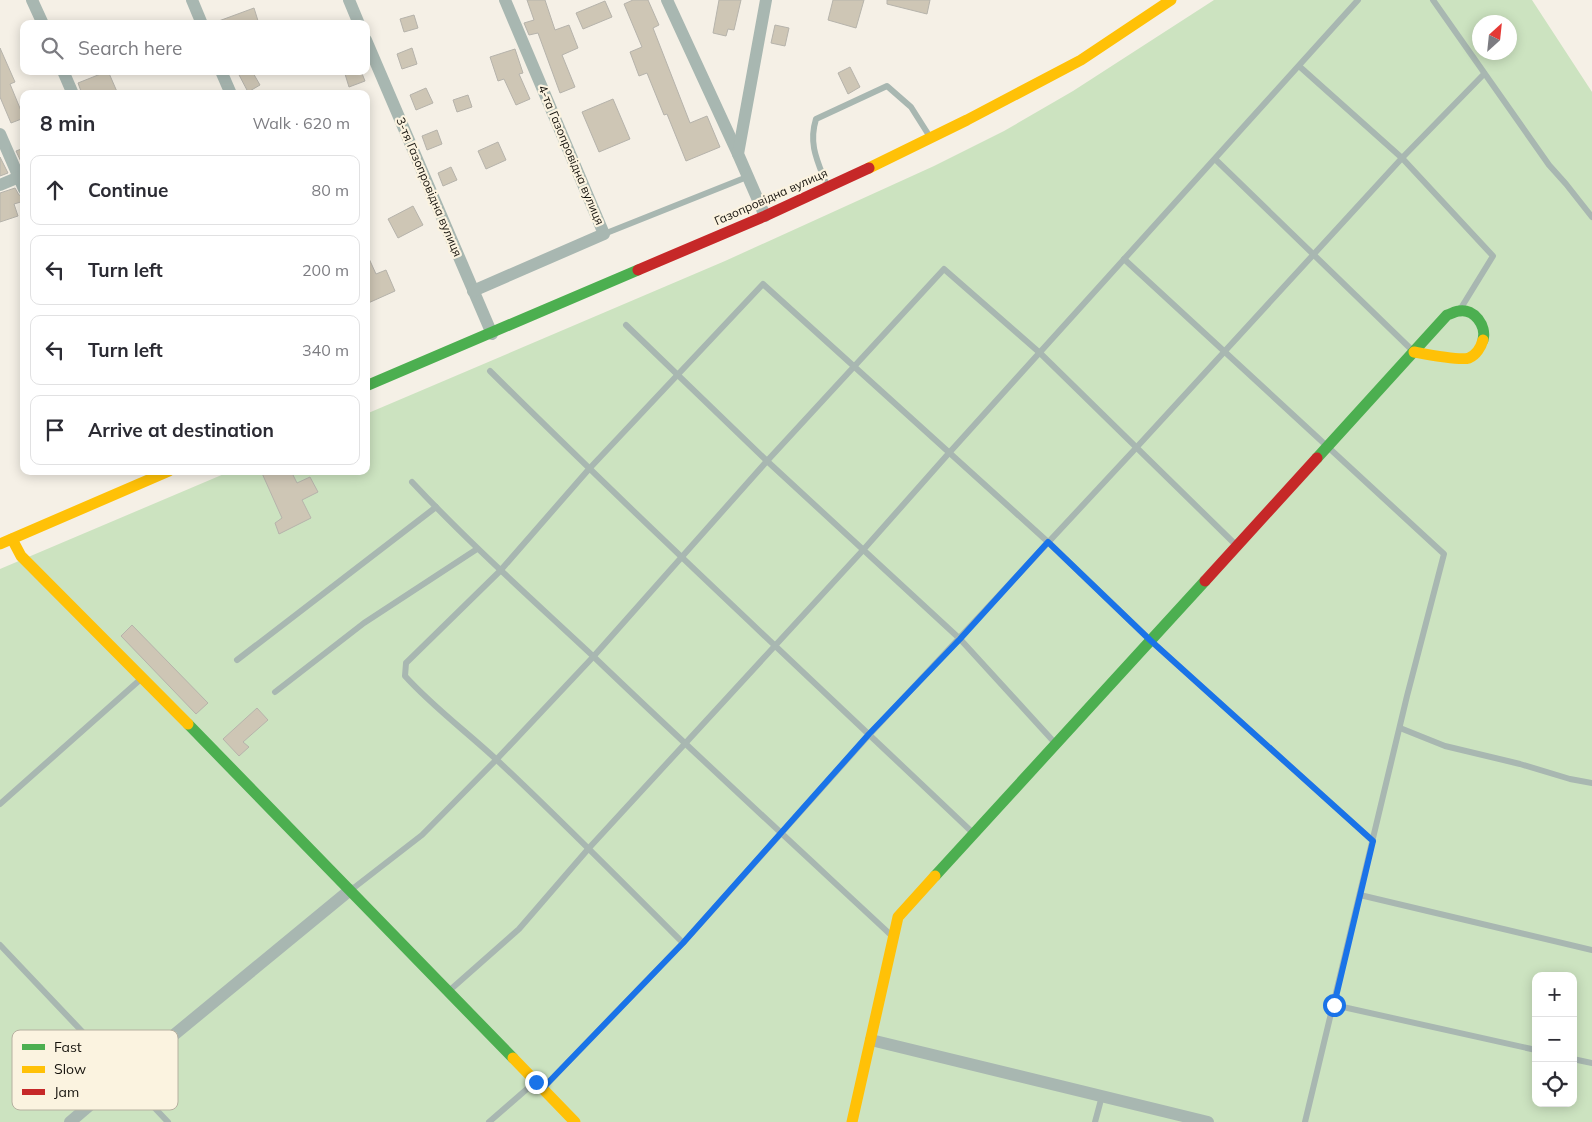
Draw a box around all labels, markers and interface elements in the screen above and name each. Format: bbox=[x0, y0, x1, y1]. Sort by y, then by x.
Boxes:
north arrow bbox=[1472, 15, 1517, 60]
search box bbox=[20, 20, 370, 75]
icon: search bbox=[38, 34, 66, 62]
text: Search here bbox=[78, 36, 182, 60]
street label: 4-та Газопровідна вулиця bbox=[535, 83, 608, 227]
text: 8 min bbox=[40, 110, 95, 136]
text: Walk · 620 m bbox=[252, 113, 350, 133]
street label: 3-тя Газопровідна вулиця bbox=[393, 115, 466, 259]
street label: Газопровідна вулиця bbox=[712, 165, 830, 228]
icon: ahead bbox=[41, 176, 69, 204]
text: Continue bbox=[88, 178, 168, 202]
text: 80 m bbox=[312, 180, 349, 200]
icon: left bbox=[41, 256, 69, 284]
text: Turn left bbox=[88, 258, 163, 282]
text: 200 m bbox=[302, 260, 349, 280]
icon: left bbox=[41, 336, 69, 364]
text: Turn left bbox=[88, 338, 163, 362]
text: 340 m bbox=[302, 340, 349, 360]
icon: arrive bbox=[41, 416, 69, 444]
text: Arrive at destination bbox=[88, 418, 274, 442]
map controls bbox=[1532, 972, 1577, 1107]
button: + bbox=[1532, 972, 1577, 1017]
route start bbox=[1323, 994, 1346, 1017]
button: − bbox=[1532, 1017, 1577, 1062]
legend bbox=[12, 1030, 178, 1110]
text: Fast bbox=[54, 1038, 82, 1056]
text: Slow bbox=[54, 1060, 86, 1078]
button: locate bbox=[1532, 1062, 1577, 1107]
route end bbox=[525, 1071, 548, 1094]
text: Jam bbox=[54, 1083, 79, 1101]

